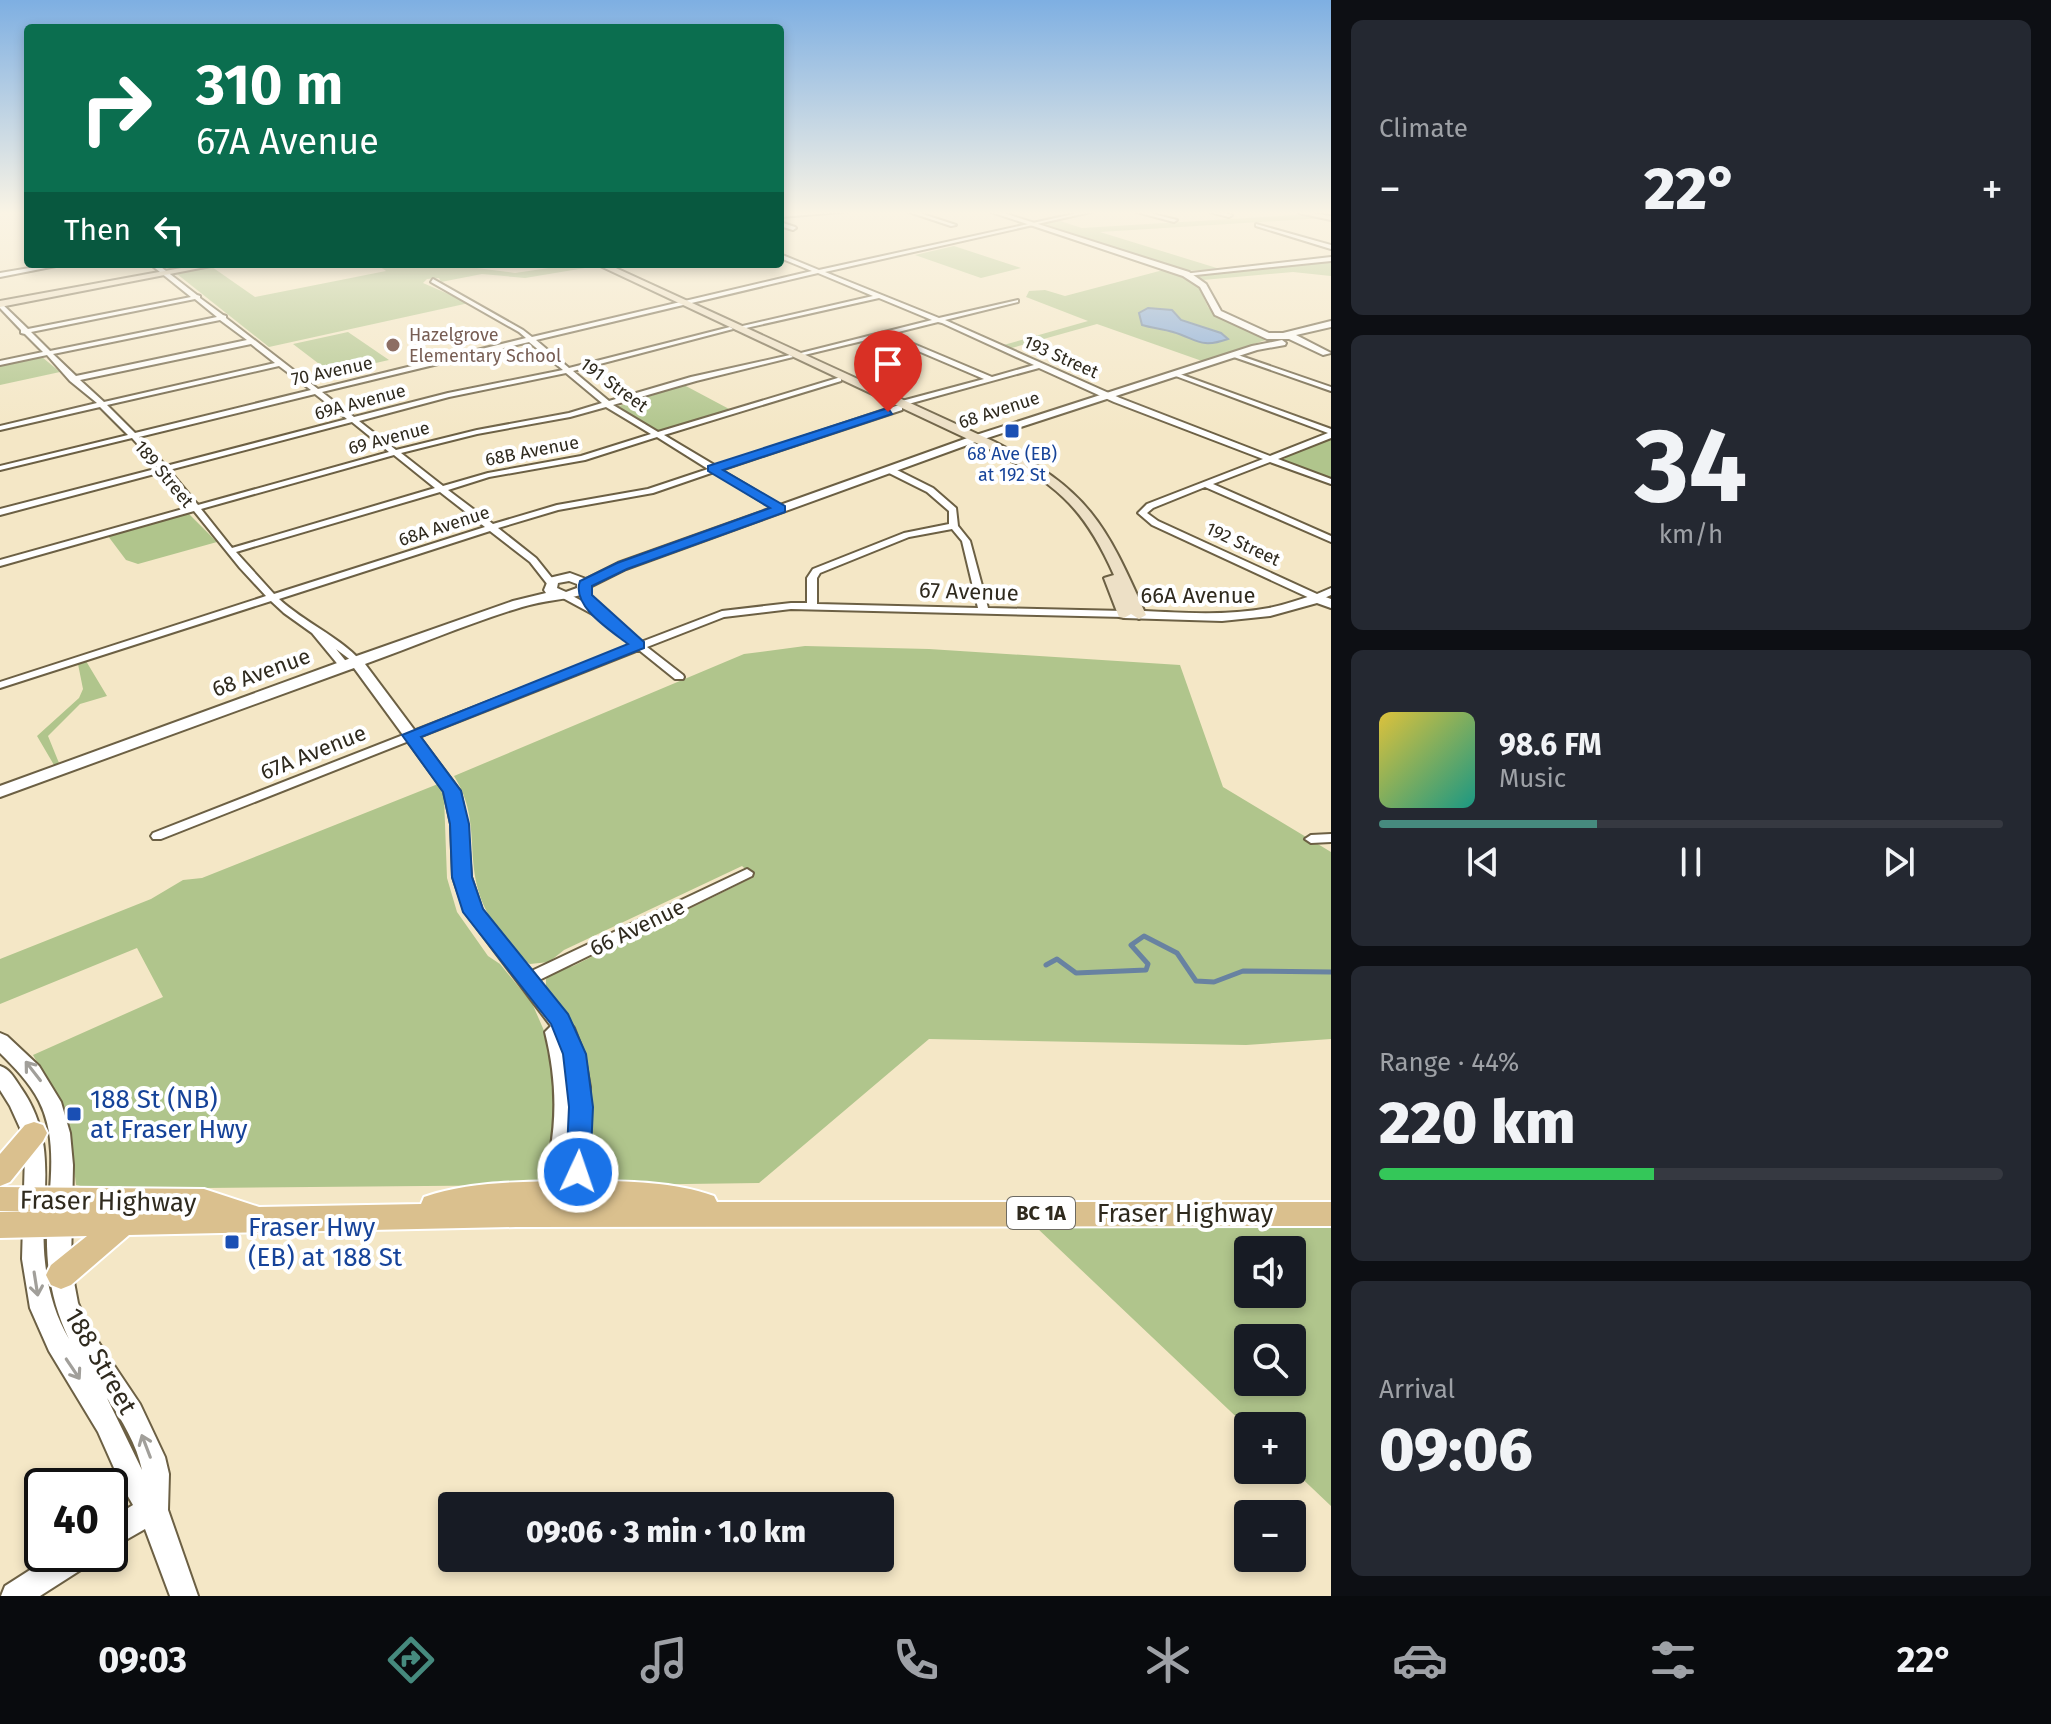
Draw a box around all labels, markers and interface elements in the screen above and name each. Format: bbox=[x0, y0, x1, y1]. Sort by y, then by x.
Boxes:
text: 310 m bbox=[196, 52, 343, 119]
icon: right bbox=[64, 56, 168, 160]
text: Climate bbox=[1379, 113, 1468, 144]
text: 67A Avenue bbox=[196, 120, 379, 164]
text: 22° bbox=[1644, 153, 1738, 225]
text: − bbox=[1379, 163, 1401, 216]
text: + bbox=[1981, 163, 2003, 216]
icon: left bbox=[147, 208, 191, 252]
text: Then bbox=[64, 212, 131, 248]
place label: Hazelgrove Elementary School bbox=[409, 324, 561, 367]
pin bbox=[854, 330, 922, 412]
street label: 193 Street bbox=[1020, 331, 1102, 383]
marker: Hazelgrove Elementary School bbox=[384, 336, 402, 354]
icon: arrive bbox=[866, 342, 910, 386]
street label: 70 Avenue bbox=[289, 352, 375, 390]
street label: 191 Street bbox=[576, 353, 653, 417]
street label: 69A Avenue bbox=[312, 379, 408, 425]
street label: 68 Avenue bbox=[956, 387, 1042, 433]
text: 34 bbox=[1635, 404, 1747, 529]
street label: 69 Avenue bbox=[346, 417, 432, 459]
marker: 68 Ave (EB) at 192 St bbox=[1003, 422, 1021, 440]
street label: 68B Avenue bbox=[483, 431, 581, 471]
street label: 189 Street bbox=[130, 436, 199, 512]
place label: 68 Ave (EB) at 192 St bbox=[967, 443, 1057, 486]
street label: 68A Avenue bbox=[396, 501, 492, 551]
street label: 192 Street bbox=[1202, 517, 1284, 571]
text: km/h bbox=[1659, 519, 1723, 550]
street label: 67 Avenue bbox=[919, 576, 1019, 607]
street label: 66A Avenue bbox=[1141, 582, 1255, 609]
street label: 68 Avenue bbox=[208, 642, 314, 703]
street label: 67A Avenue bbox=[256, 719, 370, 786]
text: 98.6 FM bbox=[1499, 727, 1602, 763]
text: Music bbox=[1499, 763, 1566, 794]
icon: previous bbox=[1461, 840, 1505, 884]
icon: pause bbox=[1669, 840, 1713, 884]
icon: next bbox=[1877, 840, 1921, 884]
street label: 66 Avenue bbox=[585, 893, 689, 962]
text: Range · 44% bbox=[1379, 1047, 1519, 1078]
one-way arrow bbox=[24, 1061, 41, 1082]
place label: 188 St (NB) at Fraser Hwy bbox=[90, 1084, 248, 1145]
text: 220 km bbox=[1379, 1087, 1575, 1159]
marker: 188 St (NB) at Fraser Hwy bbox=[65, 1105, 83, 1123]
position arrow bbox=[536, 1130, 620, 1214]
street label: Fraser Highway bbox=[19, 1184, 197, 1219]
road number: BC 1A bbox=[1007, 1197, 1075, 1229]
street label: Fraser Highway bbox=[1097, 1198, 1274, 1229]
place label: Fraser Hwy (EB) at 188 St bbox=[248, 1212, 403, 1273]
marker: Fraser Hwy (EB) at 188 St bbox=[223, 1233, 241, 1251]
map controls bbox=[1234, 1236, 1306, 1572]
button: sound bbox=[1234, 1236, 1306, 1308]
one-way arrow bbox=[30, 1271, 45, 1297]
street label: 188 Street bbox=[58, 1303, 144, 1420]
button: search bbox=[1234, 1324, 1306, 1396]
one-way arrow bbox=[65, 1357, 81, 1380]
text: Arrival bbox=[1379, 1374, 1455, 1405]
button: + bbox=[1234, 1412, 1306, 1484]
text: 09:06 bbox=[1379, 1414, 1533, 1486]
one-way arrow bbox=[138, 1434, 152, 1459]
speed limit sign: 40 bbox=[24, 1468, 128, 1572]
button: − bbox=[1234, 1500, 1306, 1572]
text: 09:06 · 3 min · 1.0 km bbox=[526, 1514, 806, 1550]
icon: directions bbox=[383, 1632, 439, 1688]
icon: music bbox=[636, 1632, 692, 1688]
icon: phone bbox=[888, 1632, 944, 1688]
icon: climate bbox=[1140, 1632, 1196, 1688]
icon: car bbox=[1392, 1632, 1448, 1688]
icon: filters bbox=[1645, 1632, 1701, 1688]
text: 09:03 bbox=[98, 1638, 187, 1682]
text: 22° bbox=[1897, 1638, 1953, 1682]

